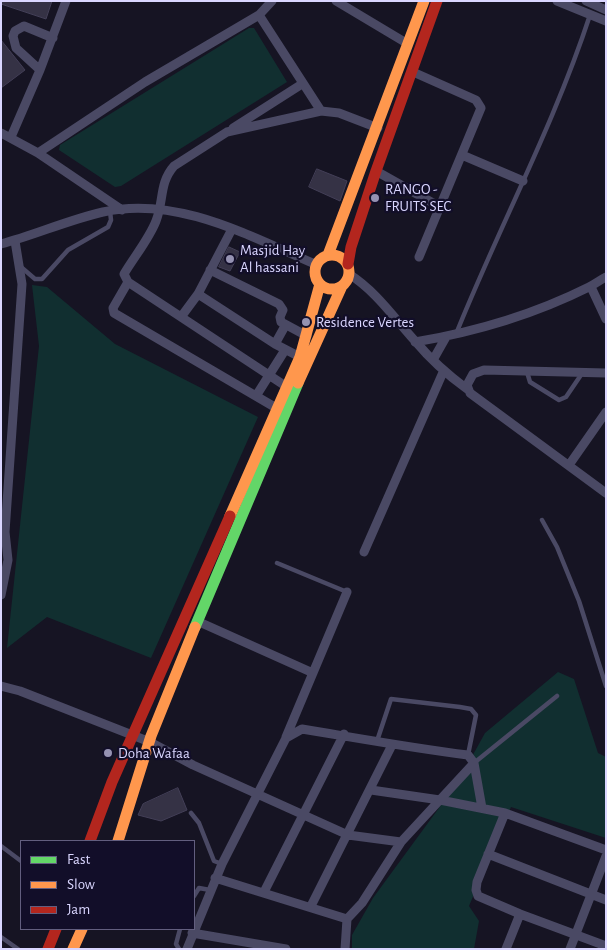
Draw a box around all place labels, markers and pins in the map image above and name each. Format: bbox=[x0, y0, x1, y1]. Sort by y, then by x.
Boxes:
place label: RANGO - FRUITS SEC bbox=[385, 180, 451, 215]
marker: RANGO - FRUITS SEC bbox=[369, 192, 381, 204]
place label: Masjid Hay Al hassani bbox=[240, 241, 305, 276]
marker: Masjid Hay Al hassani bbox=[224, 253, 236, 265]
place label: Residence Vertes bbox=[316, 313, 414, 331]
marker: Residence Vertes bbox=[300, 316, 312, 328]
place label: Doha Wafaa bbox=[118, 744, 190, 762]
marker: Doha Wafaa bbox=[102, 747, 114, 759]

